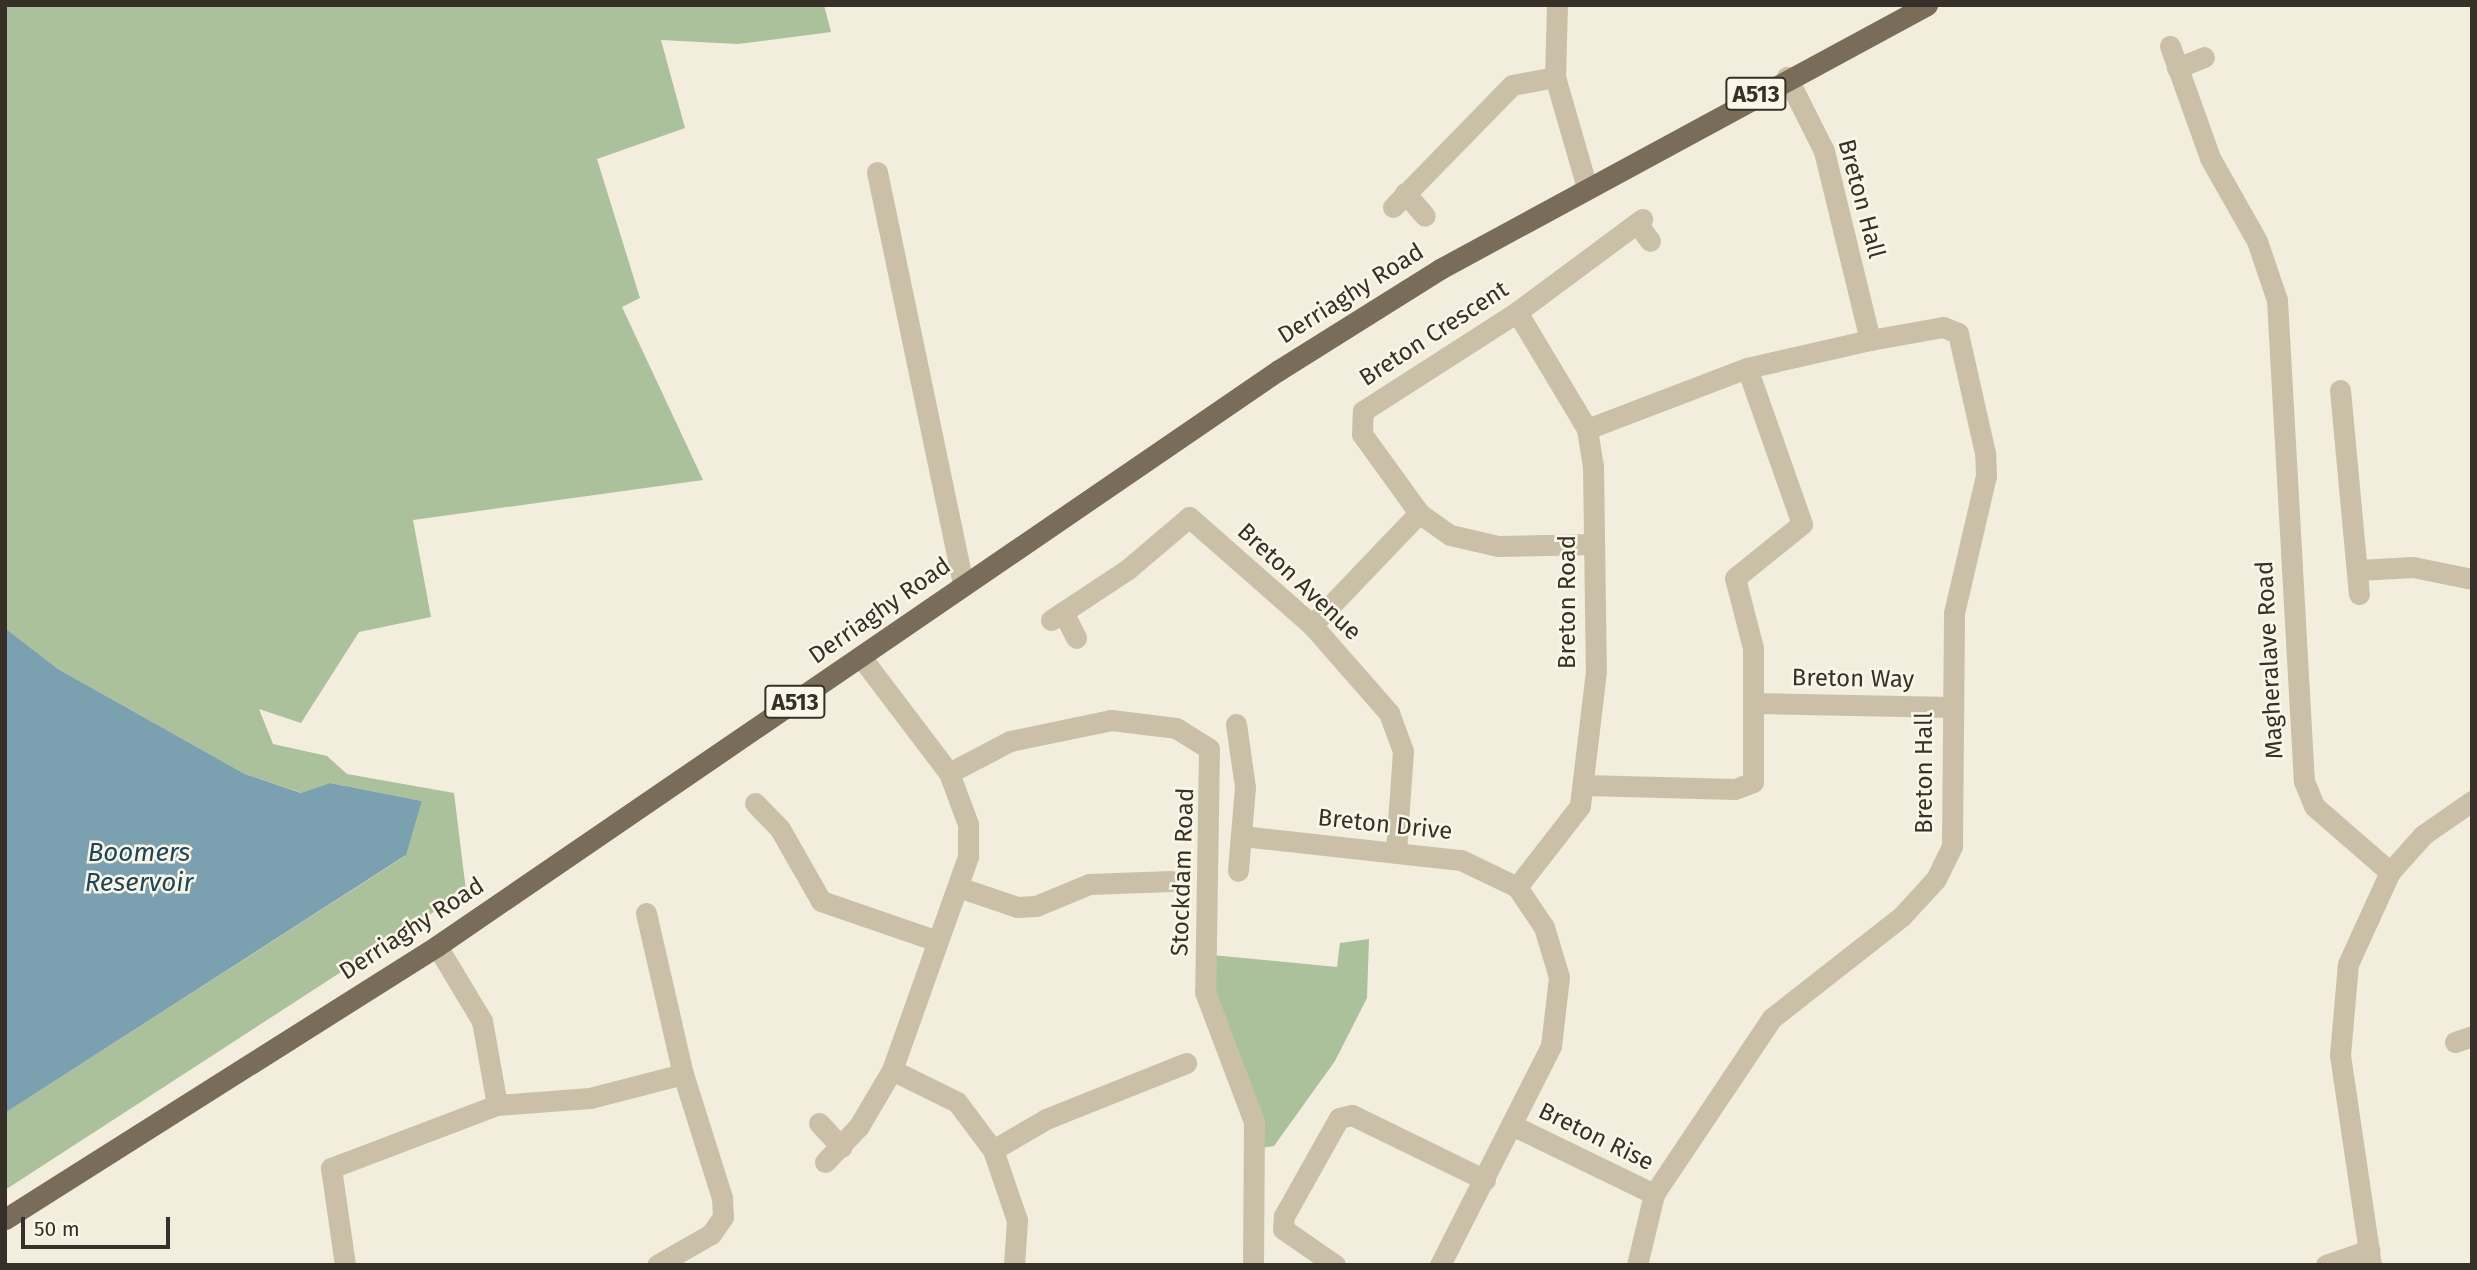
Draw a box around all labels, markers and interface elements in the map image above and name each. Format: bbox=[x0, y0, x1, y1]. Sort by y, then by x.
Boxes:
road number: A513 bbox=[1724, 74, 1788, 114]
street label: Breton Hall bbox=[1831, 136, 1891, 262]
street label: Derriaghy Road bbox=[1273, 238, 1429, 350]
street label: Breton Crescent bbox=[1354, 275, 1514, 393]
street label: Breton Avenue bbox=[1231, 517, 1367, 647]
street label: Breton Road bbox=[1554, 535, 1582, 669]
street label: Derriaghy Road bbox=[804, 551, 956, 671]
street label: Magheralave Road bbox=[2250, 560, 2290, 760]
street label: Breton Way bbox=[1791, 664, 1915, 694]
road number: A513 bbox=[764, 682, 826, 722]
street label: Breton Hall bbox=[1911, 712, 1939, 834]
street label: Stockdam Road bbox=[1166, 787, 1200, 957]
street label: Breton Drive bbox=[1316, 804, 1454, 846]
water label: Boomers Reservoir bbox=[85, 837, 193, 898]
street label: Derriaghy Road bbox=[334, 872, 490, 986]
street label: Breton Rise bbox=[1534, 1097, 1658, 1177]
scale bar bbox=[24, 1204, 173, 1248]
text: 50 m bbox=[34, 1216, 80, 1242]

